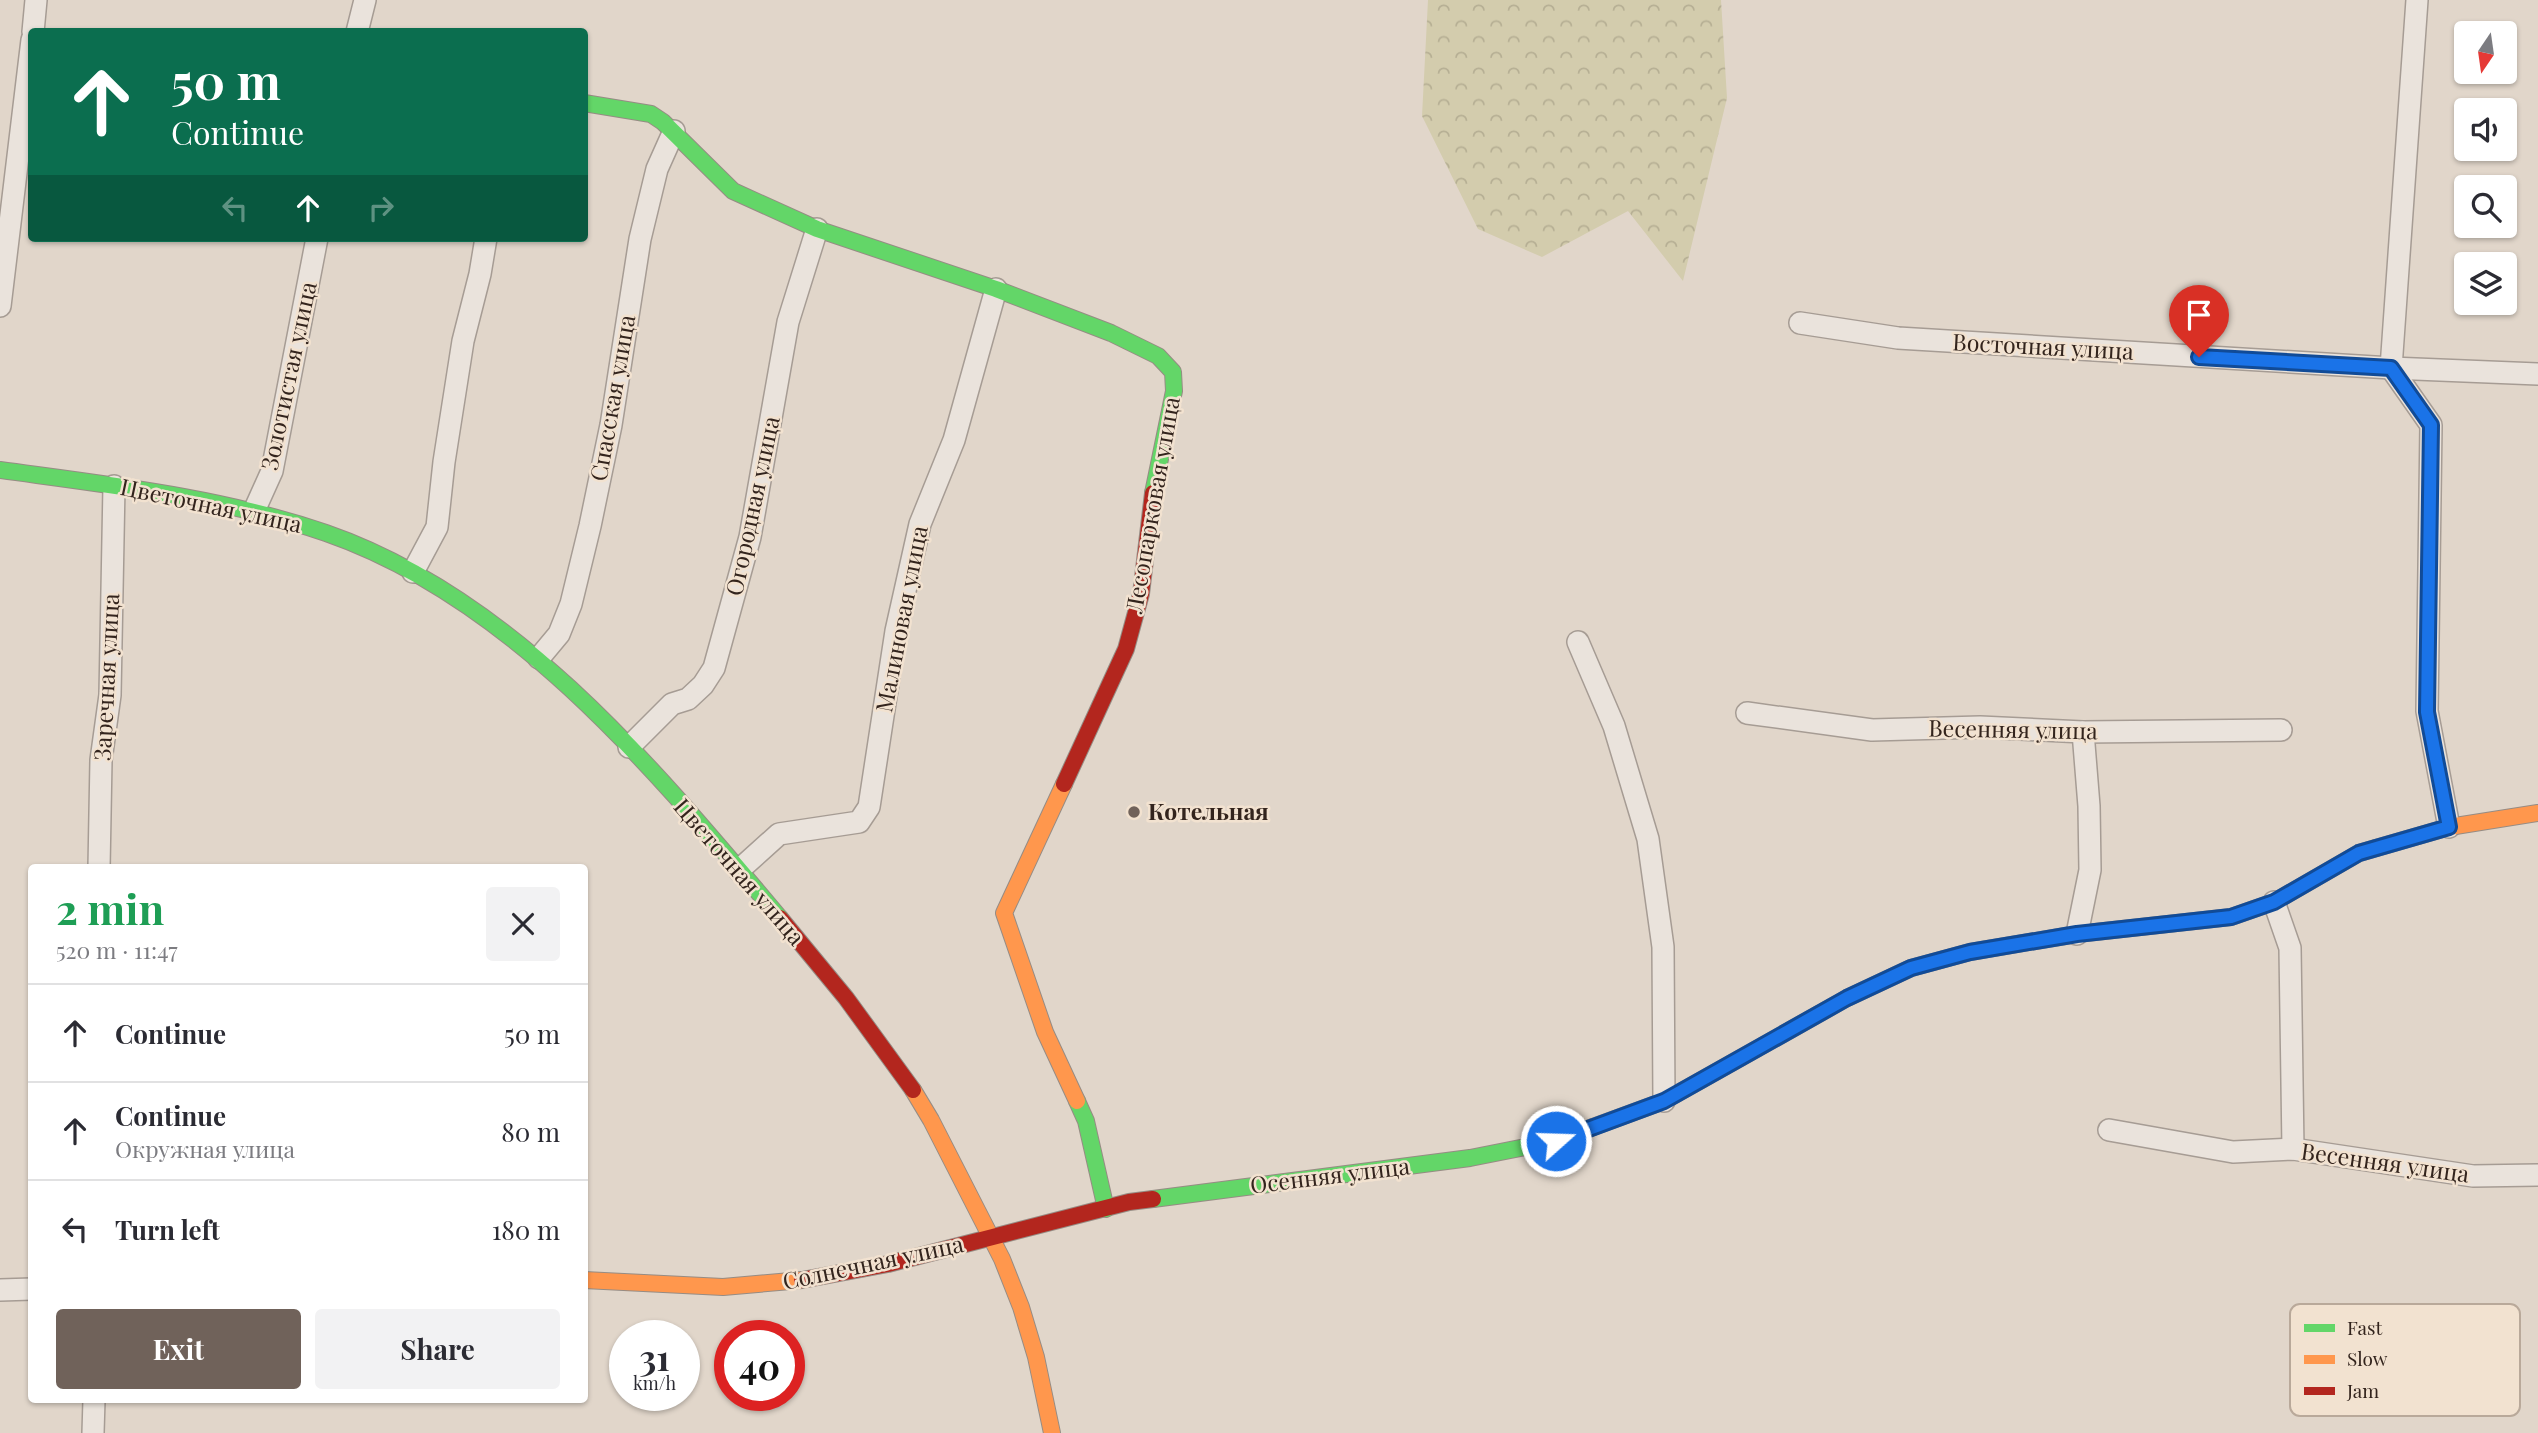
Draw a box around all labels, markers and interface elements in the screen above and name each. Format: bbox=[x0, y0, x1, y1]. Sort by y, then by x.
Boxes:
north arrow bbox=[2454, 21, 2516, 84]
map controls bbox=[2454, 21, 2517, 315]
text: 50 m bbox=[171, 47, 281, 112]
icon: ahead bbox=[56, 56, 147, 147]
button: sound bbox=[2454, 98, 2517, 161]
text: Continue bbox=[171, 110, 304, 153]
button: search bbox=[2454, 175, 2517, 238]
icon: left bbox=[216, 189, 254, 227]
icon: ahead bbox=[289, 189, 327, 227]
icon: right bbox=[362, 189, 400, 227]
button: layers bbox=[2454, 252, 2517, 315]
street label: Золотистая улица bbox=[252, 278, 323, 473]
pin bbox=[2169, 285, 2229, 357]
icon: arrive bbox=[2180, 296, 2218, 334]
street label: Спасская улица bbox=[582, 312, 642, 483]
street label: Восточная улица bbox=[1952, 325, 2135, 366]
street label: Лесопарковая улица bbox=[1117, 394, 1186, 616]
street label: Огородная улица bbox=[717, 413, 786, 598]
street label: Цветочная улица bbox=[118, 470, 306, 539]
street label: Малиновая улица bbox=[867, 522, 934, 715]
street label: Заречная улица bbox=[86, 592, 125, 761]
street label: Весенняя улица bbox=[1928, 712, 2099, 745]
street label: Цветочная улица bbox=[668, 791, 813, 951]
place label: Котельная bbox=[1148, 795, 1269, 826]
marker: Котельная bbox=[1126, 804, 1142, 820]
text: 2 min bbox=[56, 880, 164, 936]
button: close bbox=[486, 887, 560, 961]
text: 520 m · 11:47 bbox=[56, 934, 178, 965]
icon: ahead bbox=[56, 1014, 94, 1052]
text: Continue bbox=[115, 1016, 226, 1051]
text: 50 m bbox=[504, 1016, 560, 1051]
text: Continue bbox=[115, 1098, 226, 1133]
position arrow bbox=[1519, 1104, 1593, 1178]
icon: ahead bbox=[56, 1112, 94, 1150]
text: 80 m bbox=[501, 1114, 560, 1149]
text: Окружная улица bbox=[115, 1133, 295, 1164]
street label: Весенняя улица bbox=[2299, 1134, 2472, 1189]
street label: Осенняя улица bbox=[1248, 1149, 1412, 1200]
icon: left bbox=[56, 1210, 94, 1248]
text: Turn left bbox=[115, 1212, 220, 1247]
text: 180 m bbox=[492, 1212, 560, 1247]
street label: Солнечная улица bbox=[779, 1227, 966, 1296]
legend bbox=[2290, 1304, 2520, 1416]
button: Exit bbox=[56, 1309, 301, 1389]
button: Share bbox=[315, 1309, 560, 1389]
text: Fast bbox=[2347, 1314, 2383, 1340]
speed limit sign: 40 bbox=[714, 1320, 805, 1411]
text: 31 bbox=[639, 1333, 670, 1380]
text: Slow bbox=[2347, 1345, 2388, 1371]
text: km/h bbox=[633, 1371, 676, 1395]
text: Jam bbox=[2346, 1377, 2379, 1403]

